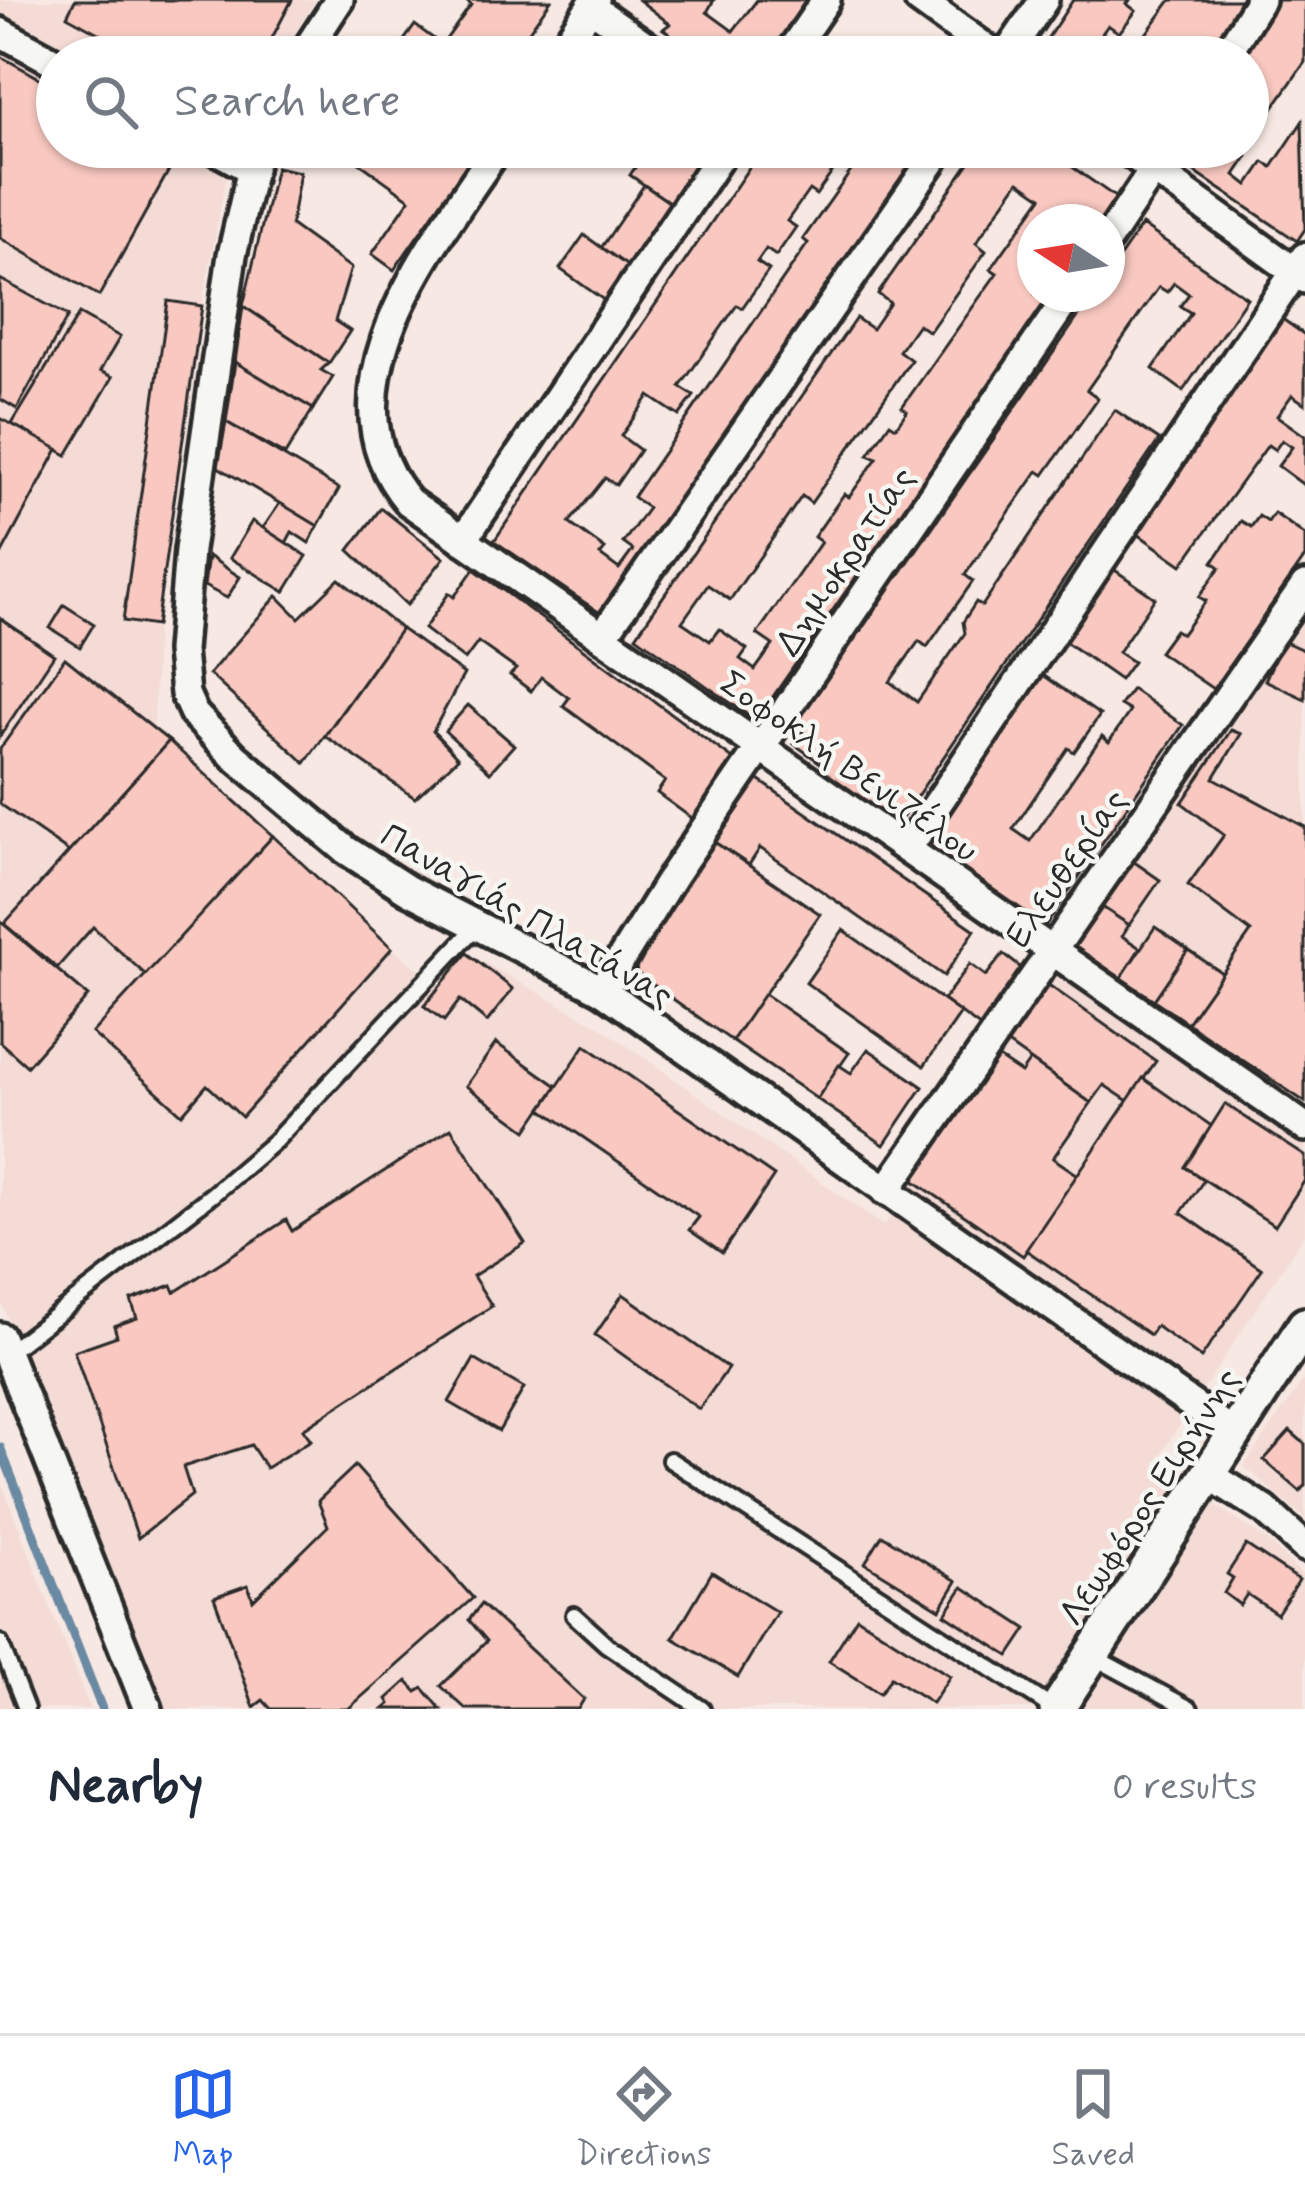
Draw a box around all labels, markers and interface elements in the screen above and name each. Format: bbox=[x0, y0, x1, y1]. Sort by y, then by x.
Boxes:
search box bbox=[36, 36, 1269, 168]
icon: search bbox=[78, 69, 144, 135]
text: Search here bbox=[174, 73, 401, 132]
north arrow bbox=[1017, 204, 1125, 312]
street label: Δημοκρατίας bbox=[766, 458, 928, 666]
street label: Σοφοκλή Βενιζέλου bbox=[709, 659, 988, 875]
street label: Ελευθερίας bbox=[996, 780, 1140, 958]
street label: Παναγιάς Πλατάνας bbox=[371, 814, 681, 1020]
street label: Λεωφόρος Ειρήνης bbox=[1050, 1360, 1252, 1636]
text: Nearby bbox=[48, 1754, 203, 1820]
text: 0 results bbox=[1112, 1762, 1257, 1813]
tab: Map bbox=[170, 2061, 236, 2177]
tab: Directions bbox=[576, 2061, 712, 2177]
tab: Saved bbox=[1052, 2061, 1135, 2177]

